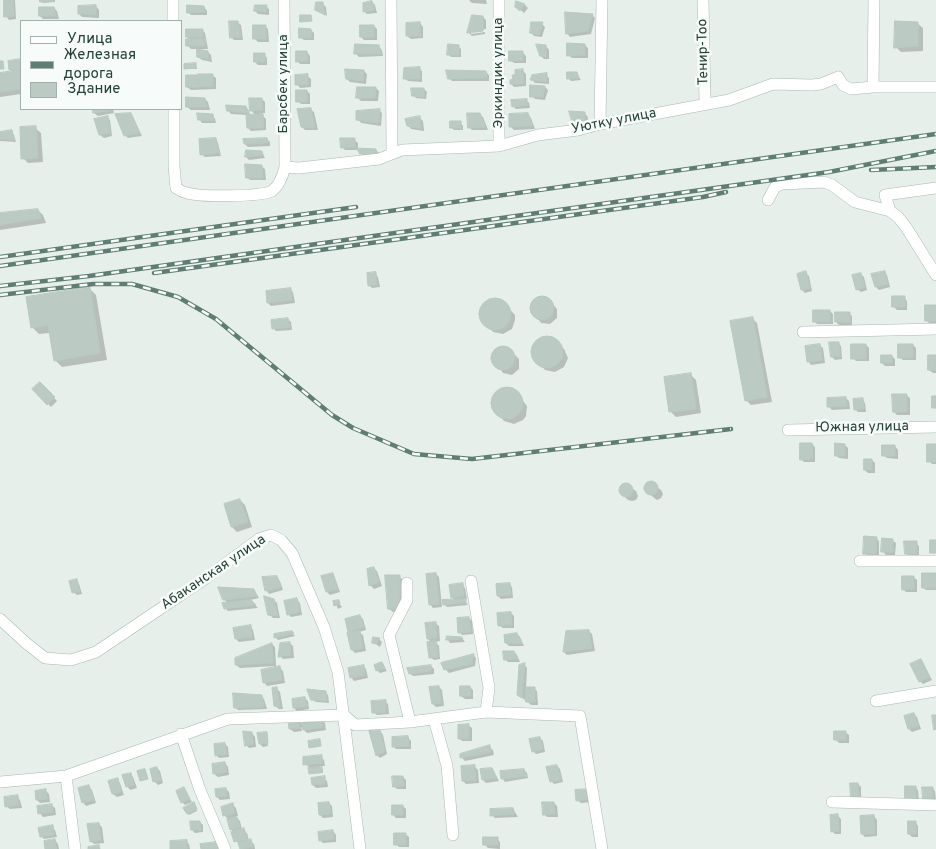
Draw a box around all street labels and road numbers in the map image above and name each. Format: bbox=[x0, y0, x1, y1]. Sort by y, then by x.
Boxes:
street label: Эркиндик улица bbox=[491, 18, 507, 128]
street label: Тенир-Тоо bbox=[695, 19, 713, 85]
street label: Барсбек улица bbox=[276, 34, 292, 134]
street label: Уютку улица bbox=[570, 106, 658, 138]
street label: Южная улица bbox=[815, 419, 909, 437]
street label: Абаканская улица bbox=[159, 532, 269, 614]

